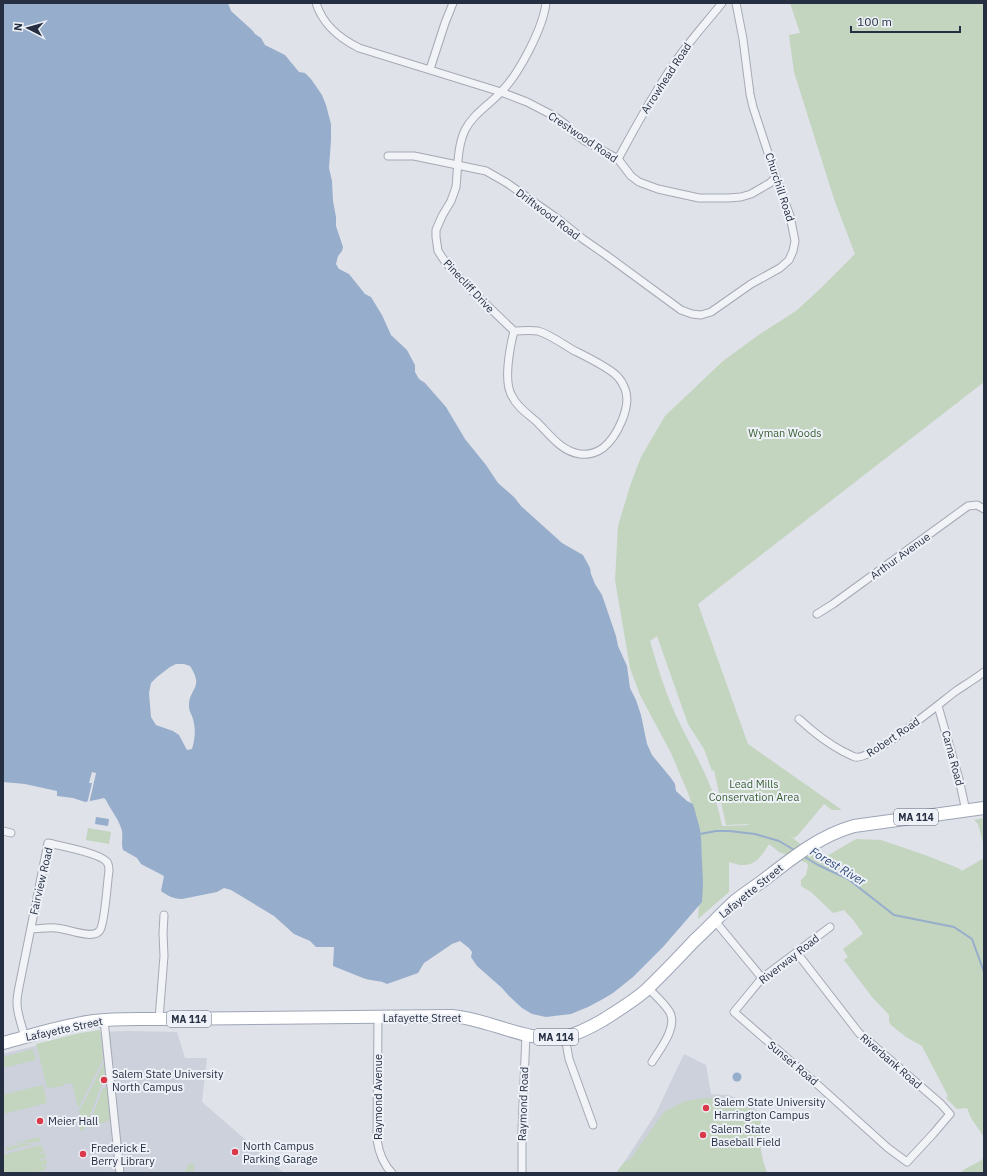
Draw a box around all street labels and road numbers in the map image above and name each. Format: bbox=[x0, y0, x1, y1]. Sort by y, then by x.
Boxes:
street label: Arrowhead Road bbox=[638, 40, 694, 116]
street label: Crestwood Road bbox=[546, 109, 620, 165]
street label: Churchill Road bbox=[762, 151, 798, 223]
street label: Driftwood Road bbox=[513, 185, 583, 243]
street label: Pinecliff Drive bbox=[441, 256, 497, 316]
street label: Arthur Avenue bbox=[867, 530, 933, 582]
street label: Robert Road bbox=[864, 714, 922, 760]
street label: Carna Road bbox=[939, 729, 967, 787]
road number: MA 114 bbox=[894, 809, 938, 825]
street label: Fairview Road bbox=[26, 846, 56, 916]
street label: Lafayette Street bbox=[716, 861, 786, 921]
street label: Riverway Road bbox=[756, 931, 822, 987]
road number: MA 114 bbox=[167, 1011, 211, 1027]
street label: Lafayette Street bbox=[383, 1011, 461, 1025]
street label: Lafayette Street bbox=[24, 1014, 104, 1044]
road number: MA 114 bbox=[534, 1029, 578, 1045]
street label: Riverbank Road bbox=[857, 1030, 925, 1092]
street label: Sunset Road bbox=[765, 1038, 821, 1088]
street label: Raymond Avenue bbox=[371, 1054, 385, 1140]
street label: Raymond Road bbox=[515, 1067, 531, 1141]

